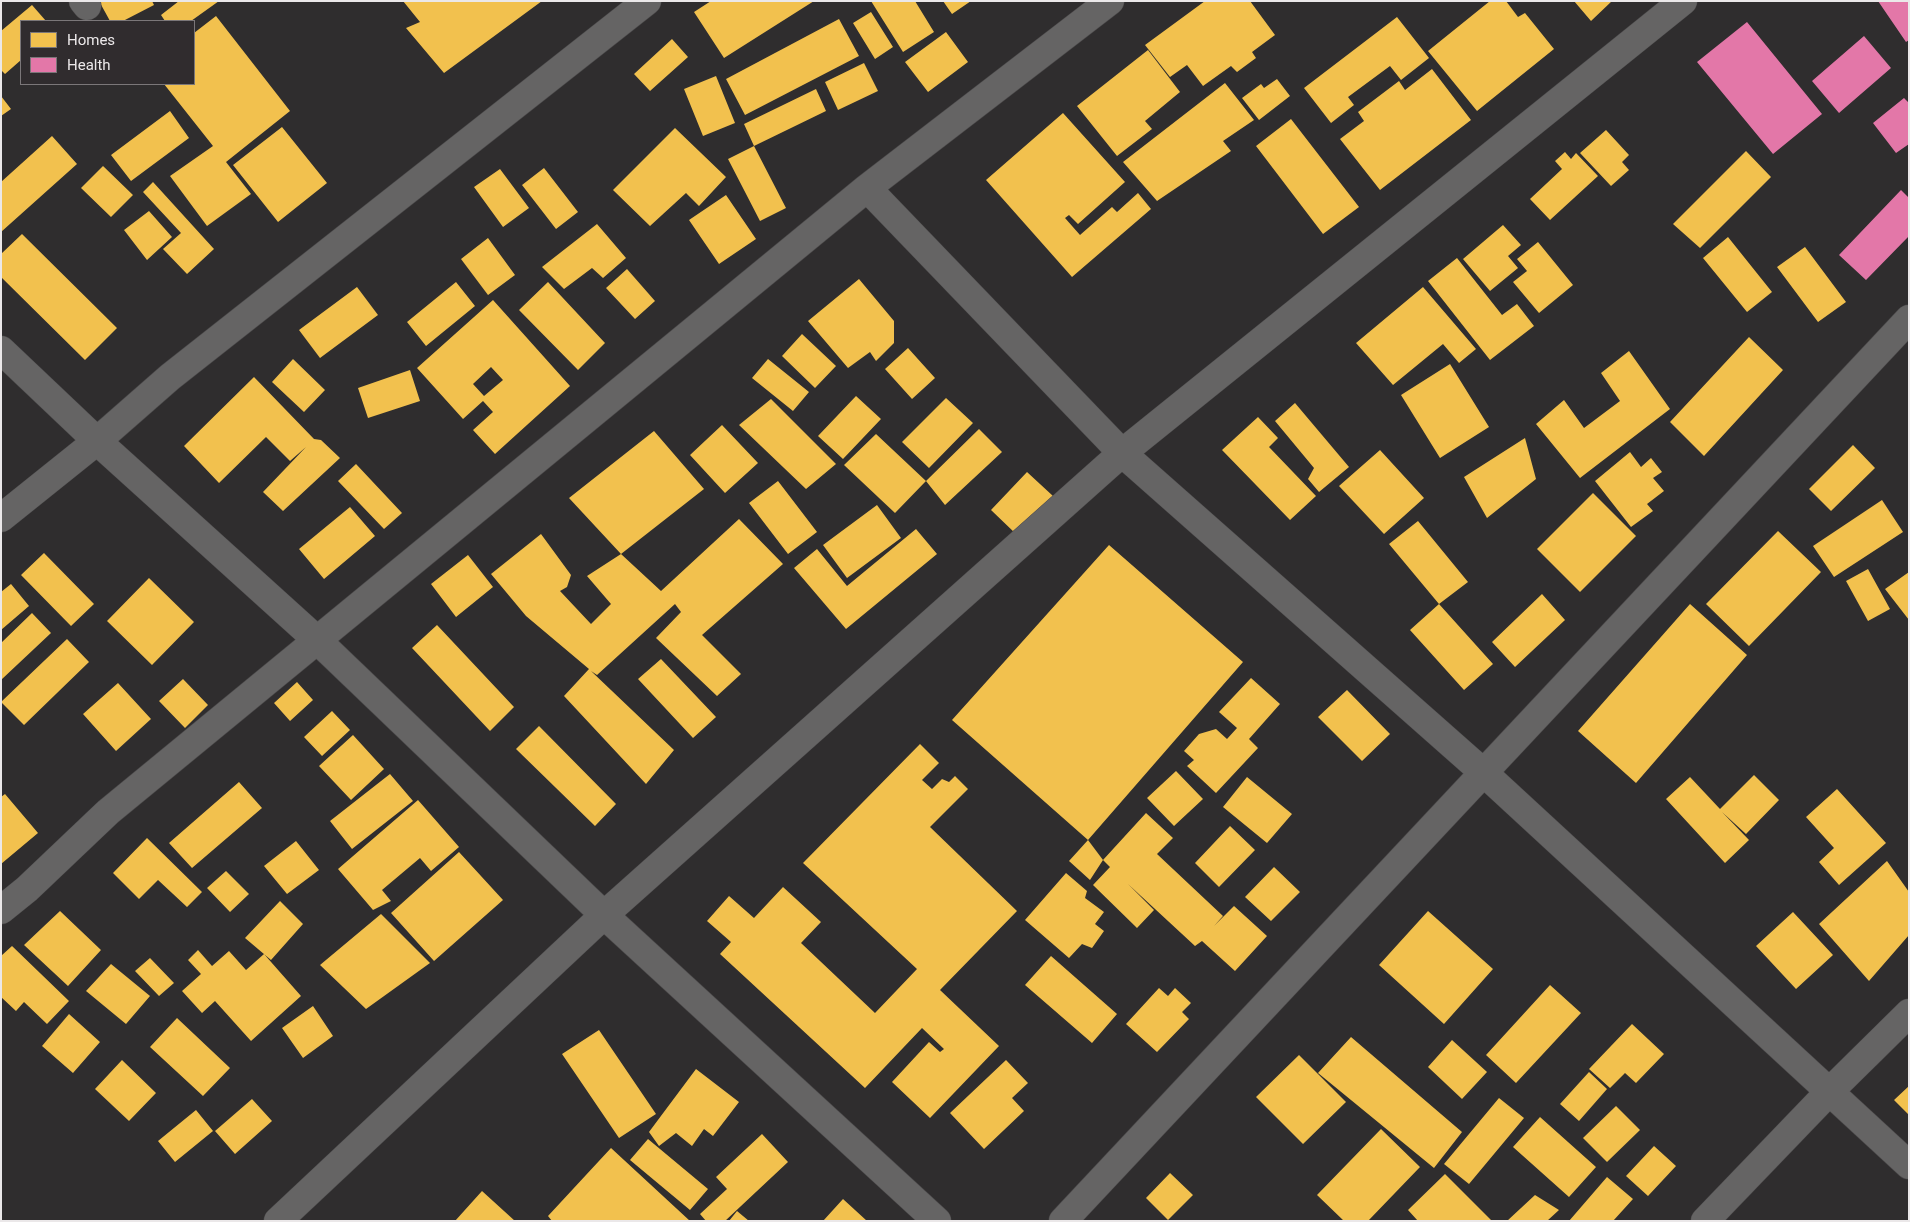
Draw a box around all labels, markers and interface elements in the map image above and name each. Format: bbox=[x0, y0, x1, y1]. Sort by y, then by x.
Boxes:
legend bbox=[20, 20, 195, 85]
text: Homes bbox=[67, 31, 115, 49]
text: Health bbox=[67, 56, 111, 74]

